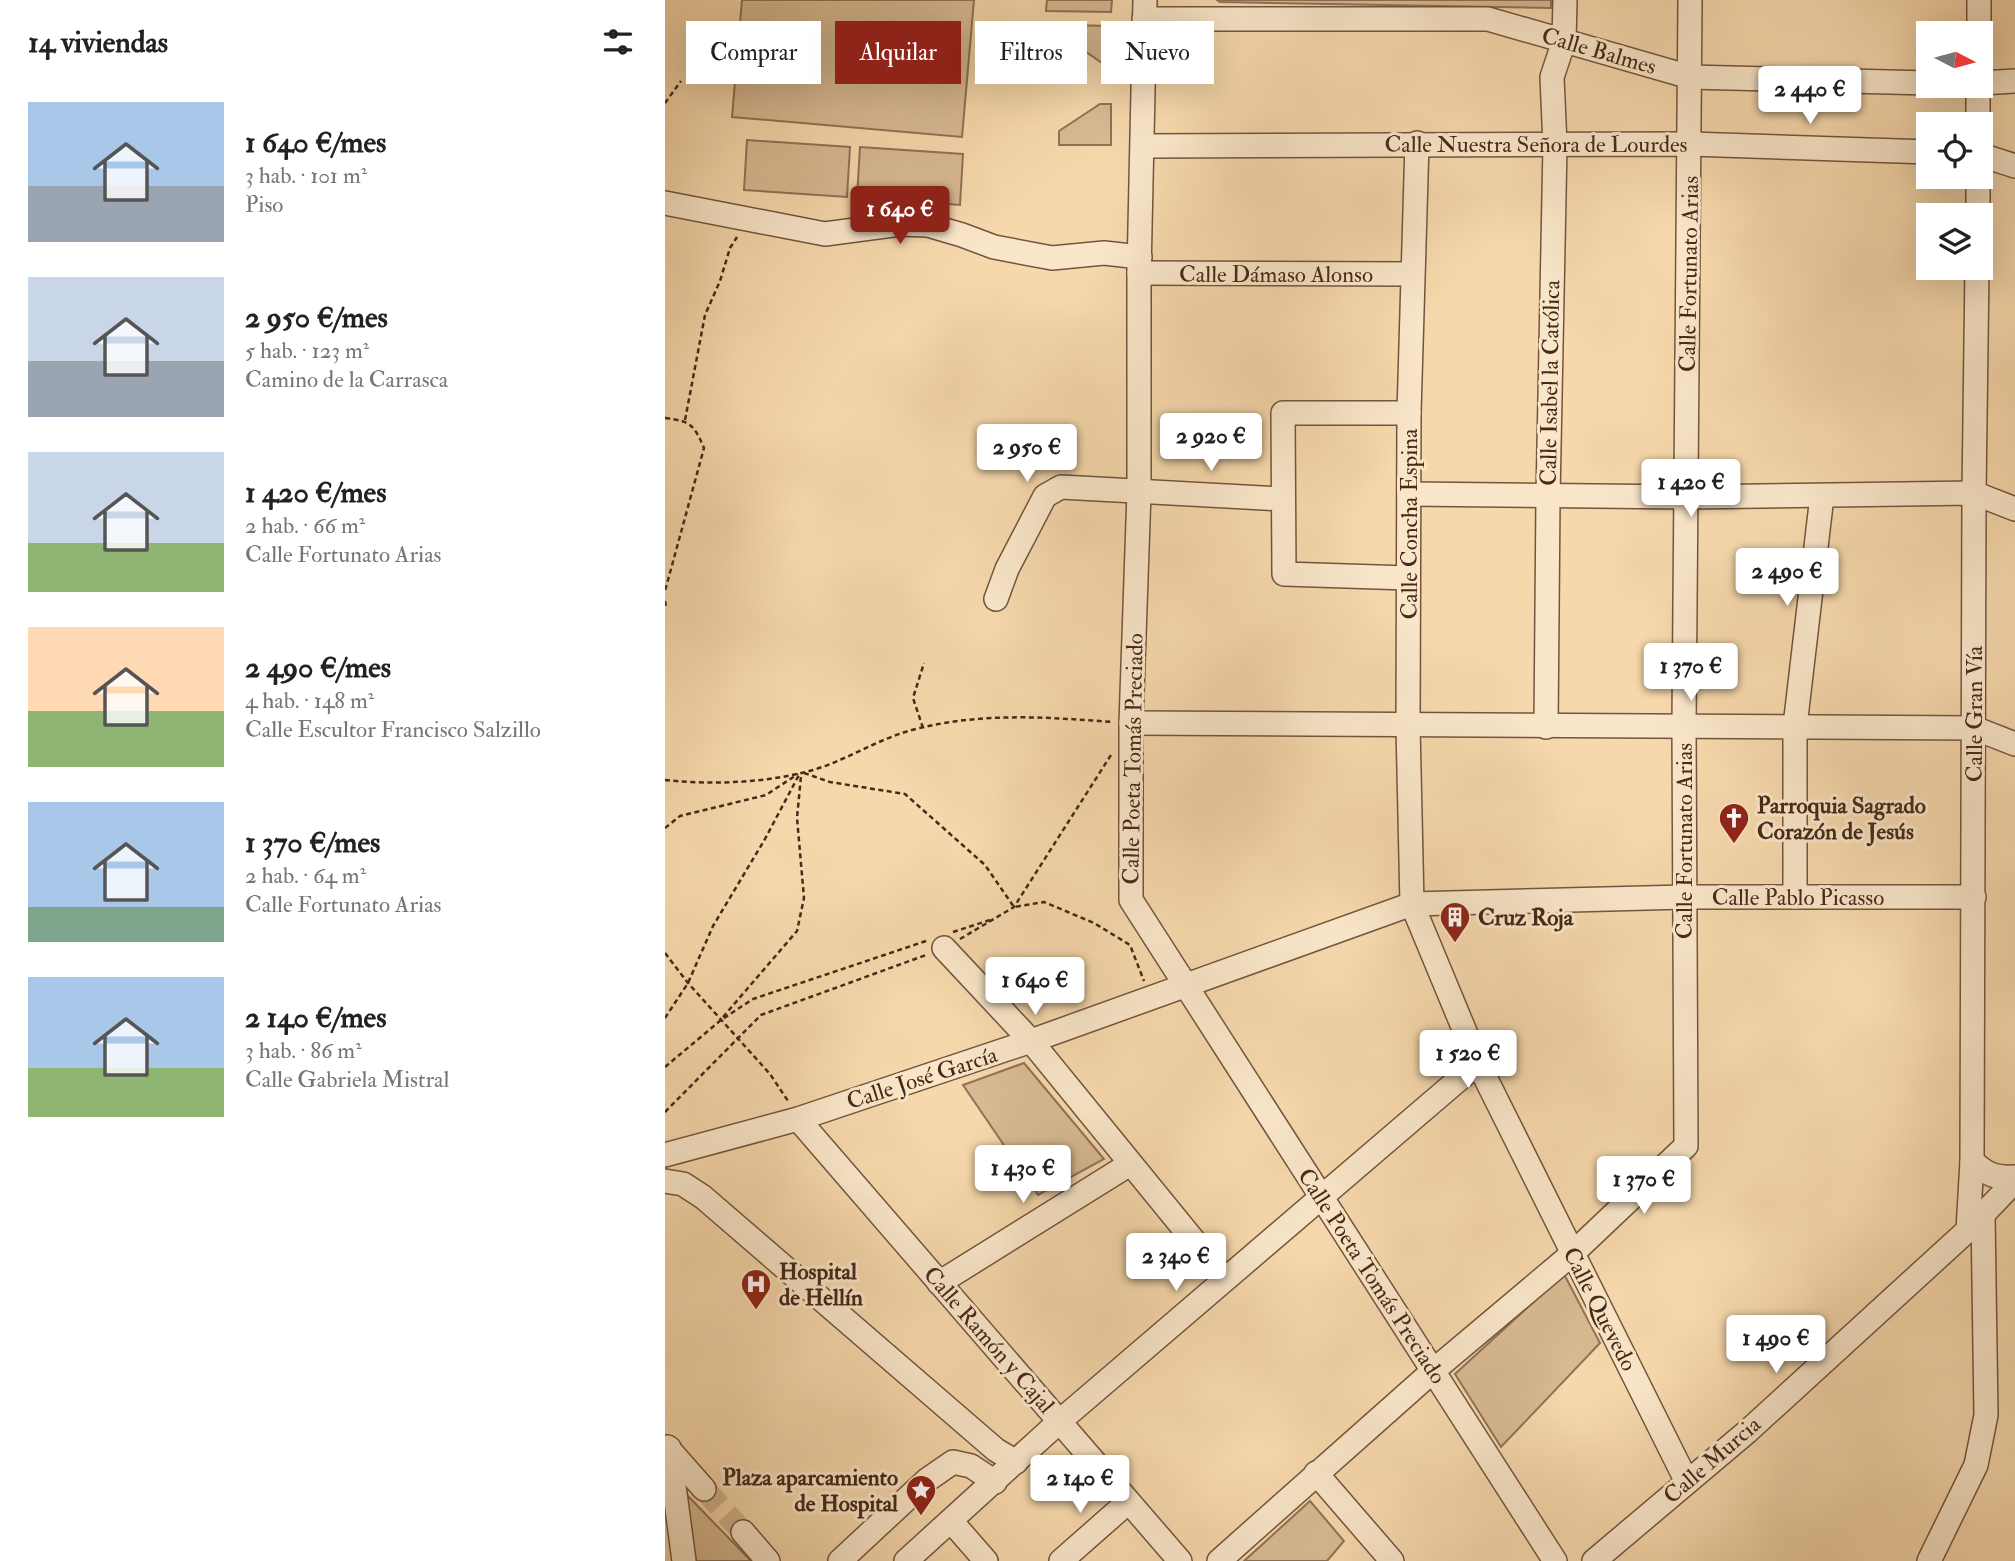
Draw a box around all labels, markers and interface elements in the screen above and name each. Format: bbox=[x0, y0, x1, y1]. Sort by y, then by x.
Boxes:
chip: Comprar bbox=[686, 21, 821, 84]
chip: Alquilar bbox=[835, 21, 961, 84]
chip: Filtros bbox=[975, 21, 1087, 84]
chip: Nuevo bbox=[1101, 21, 1214, 84]
street label: Calle Balmes bbox=[1538, 21, 1660, 81]
north arrow bbox=[1916, 21, 1993, 98]
map controls bbox=[1916, 21, 1993, 280]
icon: filters bbox=[599, 23, 637, 61]
text: 14 viviendas bbox=[28, 24, 168, 61]
pin: 2 440 € bbox=[1745, 66, 1875, 126]
text: 2 440 € bbox=[1774, 74, 1846, 103]
button: locate bbox=[1916, 112, 1993, 189]
text: 1 640 €/mes bbox=[245, 124, 386, 161]
icon: home bbox=[84, 130, 168, 214]
street label: Calle Nuestra Señora de Lourdes bbox=[1384, 130, 1688, 159]
text: 3 hab. · 101 m² bbox=[245, 161, 367, 190]
street label: Calle Fortunato Arias bbox=[1673, 175, 1705, 372]
pin: 1 640 € bbox=[835, 187, 965, 246]
text: Piso bbox=[245, 190, 283, 219]
text: 1 640 € bbox=[866, 194, 934, 223]
button: layers bbox=[1916, 203, 1993, 280]
street label: Calle Dámaso Alonso bbox=[1179, 260, 1373, 289]
street label: Calle Isabel la Católica bbox=[1534, 279, 1566, 486]
text: 2 950 €/mes bbox=[245, 299, 388, 336]
icon: home bbox=[84, 305, 168, 389]
text: 5 hab. · 123 m² bbox=[245, 336, 369, 365]
text: Camino de la Carrasca bbox=[245, 365, 448, 394]
pin: 2 920 € bbox=[1146, 414, 1276, 473]
text: 2 920 € bbox=[1176, 421, 1246, 450]
pin: 2 950 € bbox=[962, 424, 1092, 484]
street label: Calle Concha Espina bbox=[1395, 428, 1425, 620]
text: 2 950 € bbox=[993, 432, 1061, 461]
pin: 1 420 € bbox=[1626, 460, 1756, 519]
text: 1 420 € bbox=[1657, 467, 1725, 496]
text: 1 420 €/mes bbox=[245, 474, 386, 511]
icon: home bbox=[84, 480, 168, 564]
text: 2 hab. · 66 m² bbox=[245, 511, 365, 540]
text: Calle Fortunato Arias bbox=[245, 540, 441, 569]
pin: 2 490 € bbox=[1722, 548, 1852, 608]
text: 2 490 € bbox=[1752, 556, 1822, 585]
street label: Calle Poeta Tomás Preciado bbox=[1116, 633, 1150, 885]
pin: 1 370 € bbox=[1626, 644, 1756, 703]
street label: Calle Gran Vía bbox=[1960, 645, 1989, 782]
text: 2 490 €/mes bbox=[245, 649, 391, 686]
text: 1 370 € bbox=[1660, 651, 1722, 680]
icon: home bbox=[84, 655, 168, 739]
text: 4 hab. · 148 m² bbox=[245, 686, 374, 715]
text: Calle Escultor Francisco Salzillo bbox=[245, 715, 541, 744]
street label: Calle Fortunato Arias bbox=[1670, 743, 1699, 939]
place label: Parroquia Sagrado Corazón de Jesús bbox=[1757, 791, 1926, 847]
church icon: Parroquia Sagrado Corazón de Jesús bbox=[1717, 801, 1751, 845]
text: 1 370 €/mes bbox=[245, 824, 380, 861]
icon: home bbox=[84, 830, 168, 914]
text: 2 hab. · 64 m² bbox=[245, 861, 366, 890]
street label: Calle Pablo Picasso bbox=[1712, 883, 1884, 912]
text: Calle Fortunato Arias bbox=[245, 890, 441, 919]
building icon: Cruz Roja bbox=[1438, 900, 1472, 944]
place label: Cruz Roja bbox=[1478, 903, 1575, 932]
pin: 1 640 € bbox=[970, 958, 1100, 1017]
text: 1 640 € bbox=[1001, 965, 1069, 994]
text: 2 140 €/mes bbox=[245, 999, 386, 1036]
icon: home bbox=[84, 1005, 168, 1089]
pin: 1 520 € bbox=[1403, 1030, 1533, 1090]
text: 3 hab. · 86 m² bbox=[245, 1036, 362, 1065]
text: 1 520 € bbox=[1436, 1038, 1500, 1067]
street label: Calle José García bbox=[843, 1040, 1002, 1116]
text: Calle Gabriela Mistral bbox=[245, 1065, 449, 1094]
pin: 1 430 € bbox=[958, 1146, 1088, 1205]
text: 1 430 € bbox=[991, 1153, 1055, 1182]
pin: 1 370 € bbox=[1579, 1156, 1709, 1216]
street label: Calle Poeta Tomás Preciado bbox=[1291, 1163, 1453, 1389]
text: 1 370 € bbox=[1613, 1164, 1675, 1193]
pin: 2 340 € bbox=[1111, 1234, 1241, 1293]
text: 2 340 € bbox=[1142, 1241, 1210, 1270]
street label: Calle Quevedo bbox=[1556, 1242, 1644, 1376]
place label: Hospital de Hellín bbox=[779, 1257, 863, 1312]
street label: Calle Ramón y Cajal bbox=[917, 1260, 1061, 1420]
hospital icon: Hospital de Hellín bbox=[739, 1267, 773, 1311]
pin: 1 490 € bbox=[1711, 1316, 1841, 1375]
text: 1 490 € bbox=[1742, 1323, 1810, 1352]
street label: Calle Murcia bbox=[1657, 1410, 1767, 1510]
pin: 2 140 € bbox=[1015, 1456, 1145, 1515]
place label: Plaza aparcamiento de Hospital bbox=[722, 1463, 899, 1519]
text: 2 140 € bbox=[1046, 1463, 1114, 1492]
place icon: Plaza aparcamiento de Hospital bbox=[904, 1473, 938, 1517]

